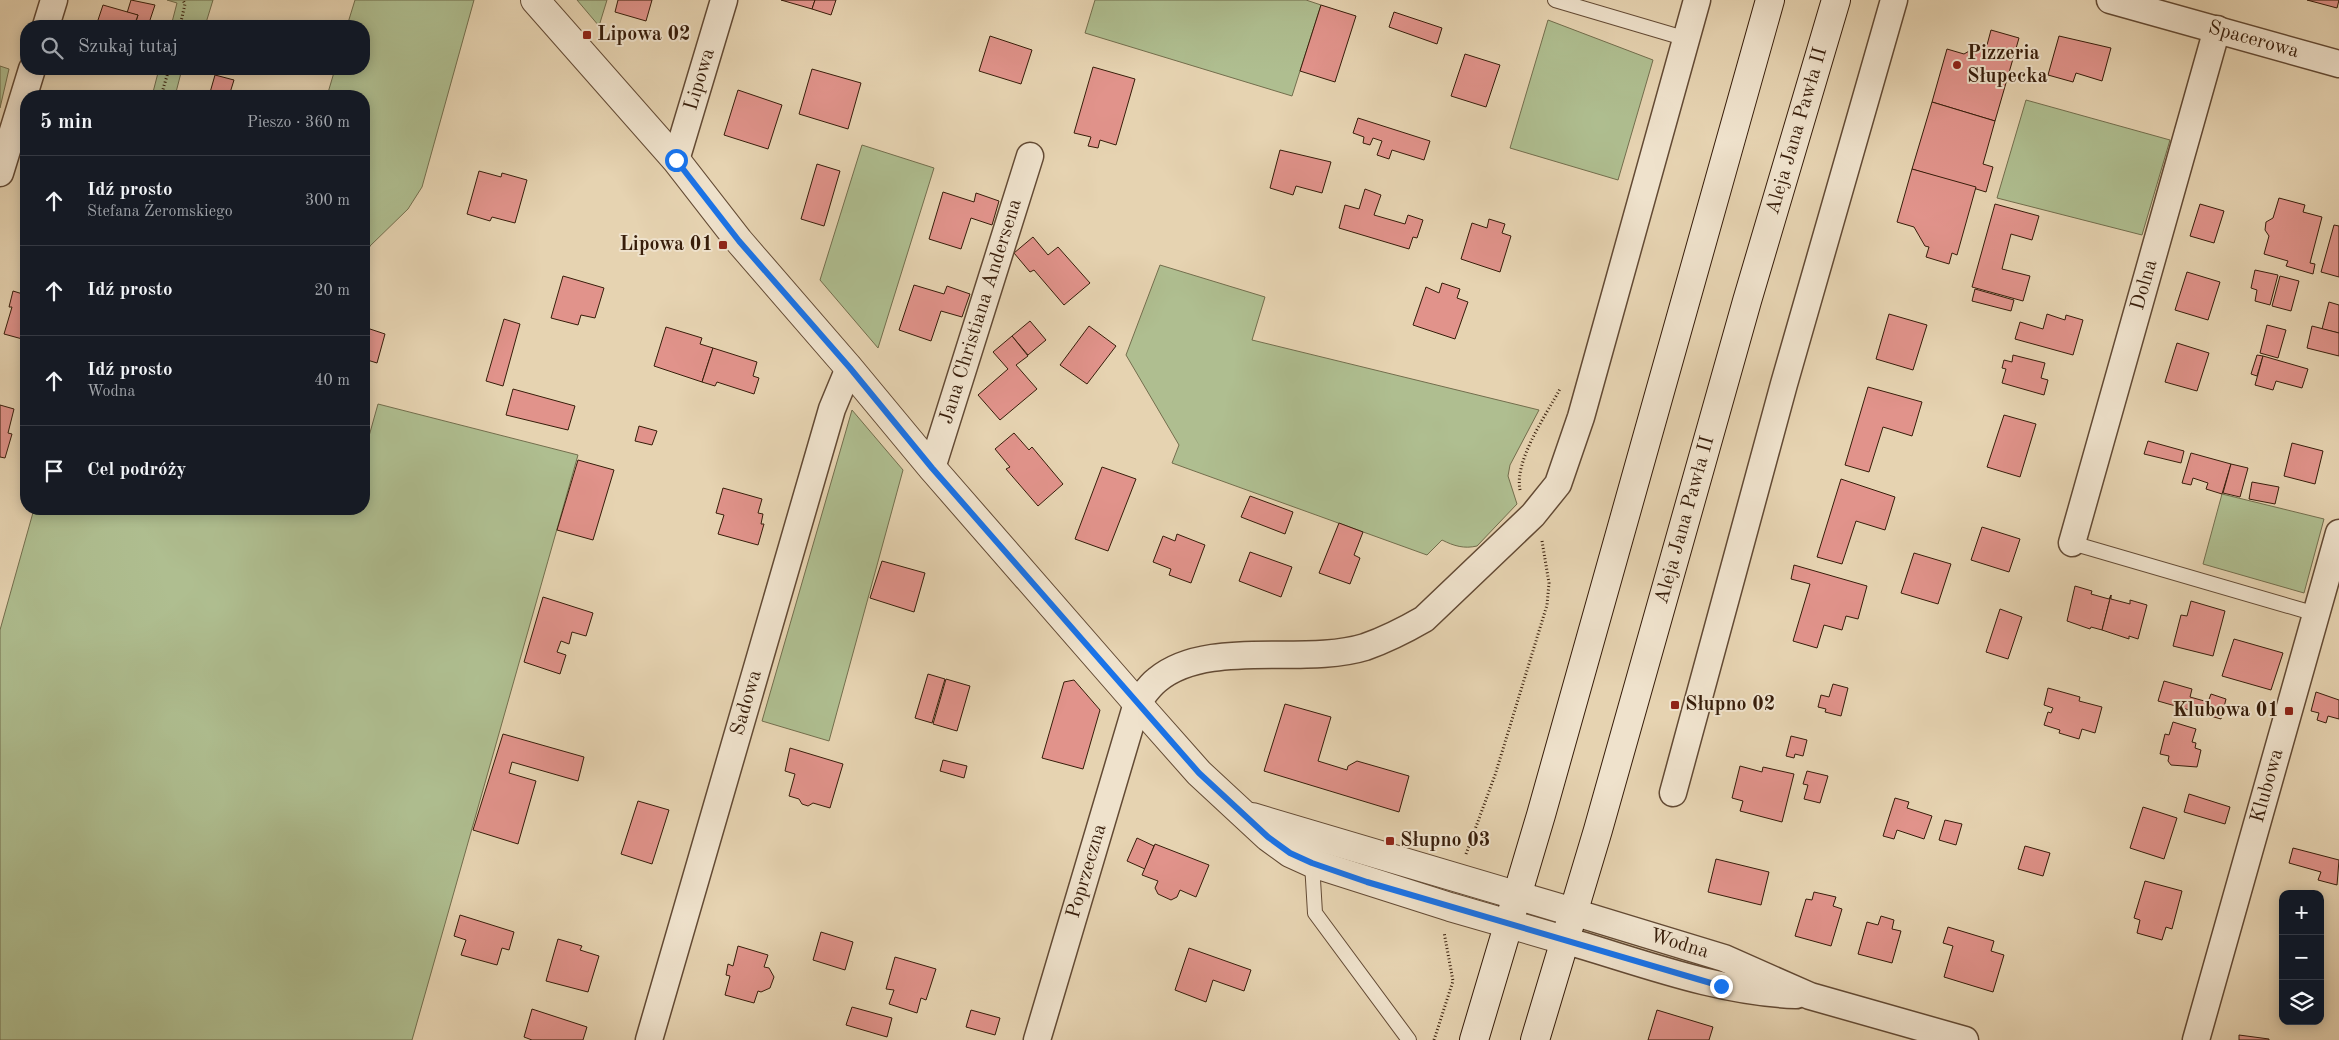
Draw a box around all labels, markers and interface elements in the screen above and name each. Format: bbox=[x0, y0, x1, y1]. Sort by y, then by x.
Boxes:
street label: Spacerowa bbox=[2206, 18, 2301, 62]
search box bbox=[20, 20, 370, 75]
place label: Lipowa 02 bbox=[597, 25, 691, 45]
marker: Lipowa 02 bbox=[581, 29, 593, 41]
icon: search bbox=[38, 34, 66, 62]
text: Szukaj tutaj bbox=[78, 38, 178, 57]
place label: Pizzeria Słupecka bbox=[1967, 44, 2048, 87]
street label: Aleja Jana Pawła II bbox=[1763, 45, 1831, 217]
street label: Lipowa bbox=[681, 46, 719, 113]
marker: Pizzeria Słupecka bbox=[1951, 59, 1963, 71]
text: 5 min bbox=[40, 112, 93, 133]
text: Pieszo · 360 m bbox=[247, 115, 350, 131]
route start bbox=[665, 149, 688, 172]
text: Idź prosto bbox=[87, 181, 172, 200]
icon: ahead bbox=[40, 187, 68, 215]
text: 300 m bbox=[305, 193, 350, 209]
street label: Jana Christiana Andersena bbox=[936, 196, 1026, 427]
text: Stefana Żeromskiego bbox=[87, 204, 233, 220]
place label: Lipowa 01 bbox=[619, 235, 713, 255]
marker: Lipowa 01 bbox=[717, 239, 729, 251]
street label: Dolna bbox=[2128, 257, 2161, 313]
icon: ahead bbox=[40, 277, 68, 305]
text: Idź prosto bbox=[87, 281, 172, 300]
text: 20 m bbox=[314, 283, 350, 299]
text: Idź prosto bbox=[87, 361, 172, 380]
icon: ahead bbox=[40, 367, 68, 395]
text: 40 m bbox=[314, 373, 350, 389]
text: Wodna bbox=[87, 384, 135, 400]
street label: Aleja Jana Pawła II bbox=[1652, 434, 1718, 606]
icon: arrive bbox=[40, 457, 68, 485]
text: Cel podróży bbox=[87, 461, 186, 480]
street label: Sadowa bbox=[728, 668, 766, 738]
place label: Słupno 02 bbox=[1685, 695, 1775, 715]
marker: Słupno 02 bbox=[1669, 699, 1681, 711]
place label: Klubowa 01 bbox=[2172, 701, 2279, 721]
marker: Klubowa 01 bbox=[2283, 705, 2295, 717]
street label: Klubowa bbox=[2248, 747, 2288, 825]
street label: Poprzeczna bbox=[1064, 822, 1111, 921]
place label: Słupno 03 bbox=[1400, 831, 1490, 851]
marker: Słupno 03 bbox=[1384, 835, 1396, 847]
map controls bbox=[2279, 890, 2324, 1025]
button: + bbox=[2279, 890, 2324, 935]
street label: Wodna bbox=[1647, 926, 1711, 963]
button: − bbox=[2279, 935, 2324, 980]
route end bbox=[1710, 975, 1733, 998]
button: layers bbox=[2279, 980, 2324, 1025]

